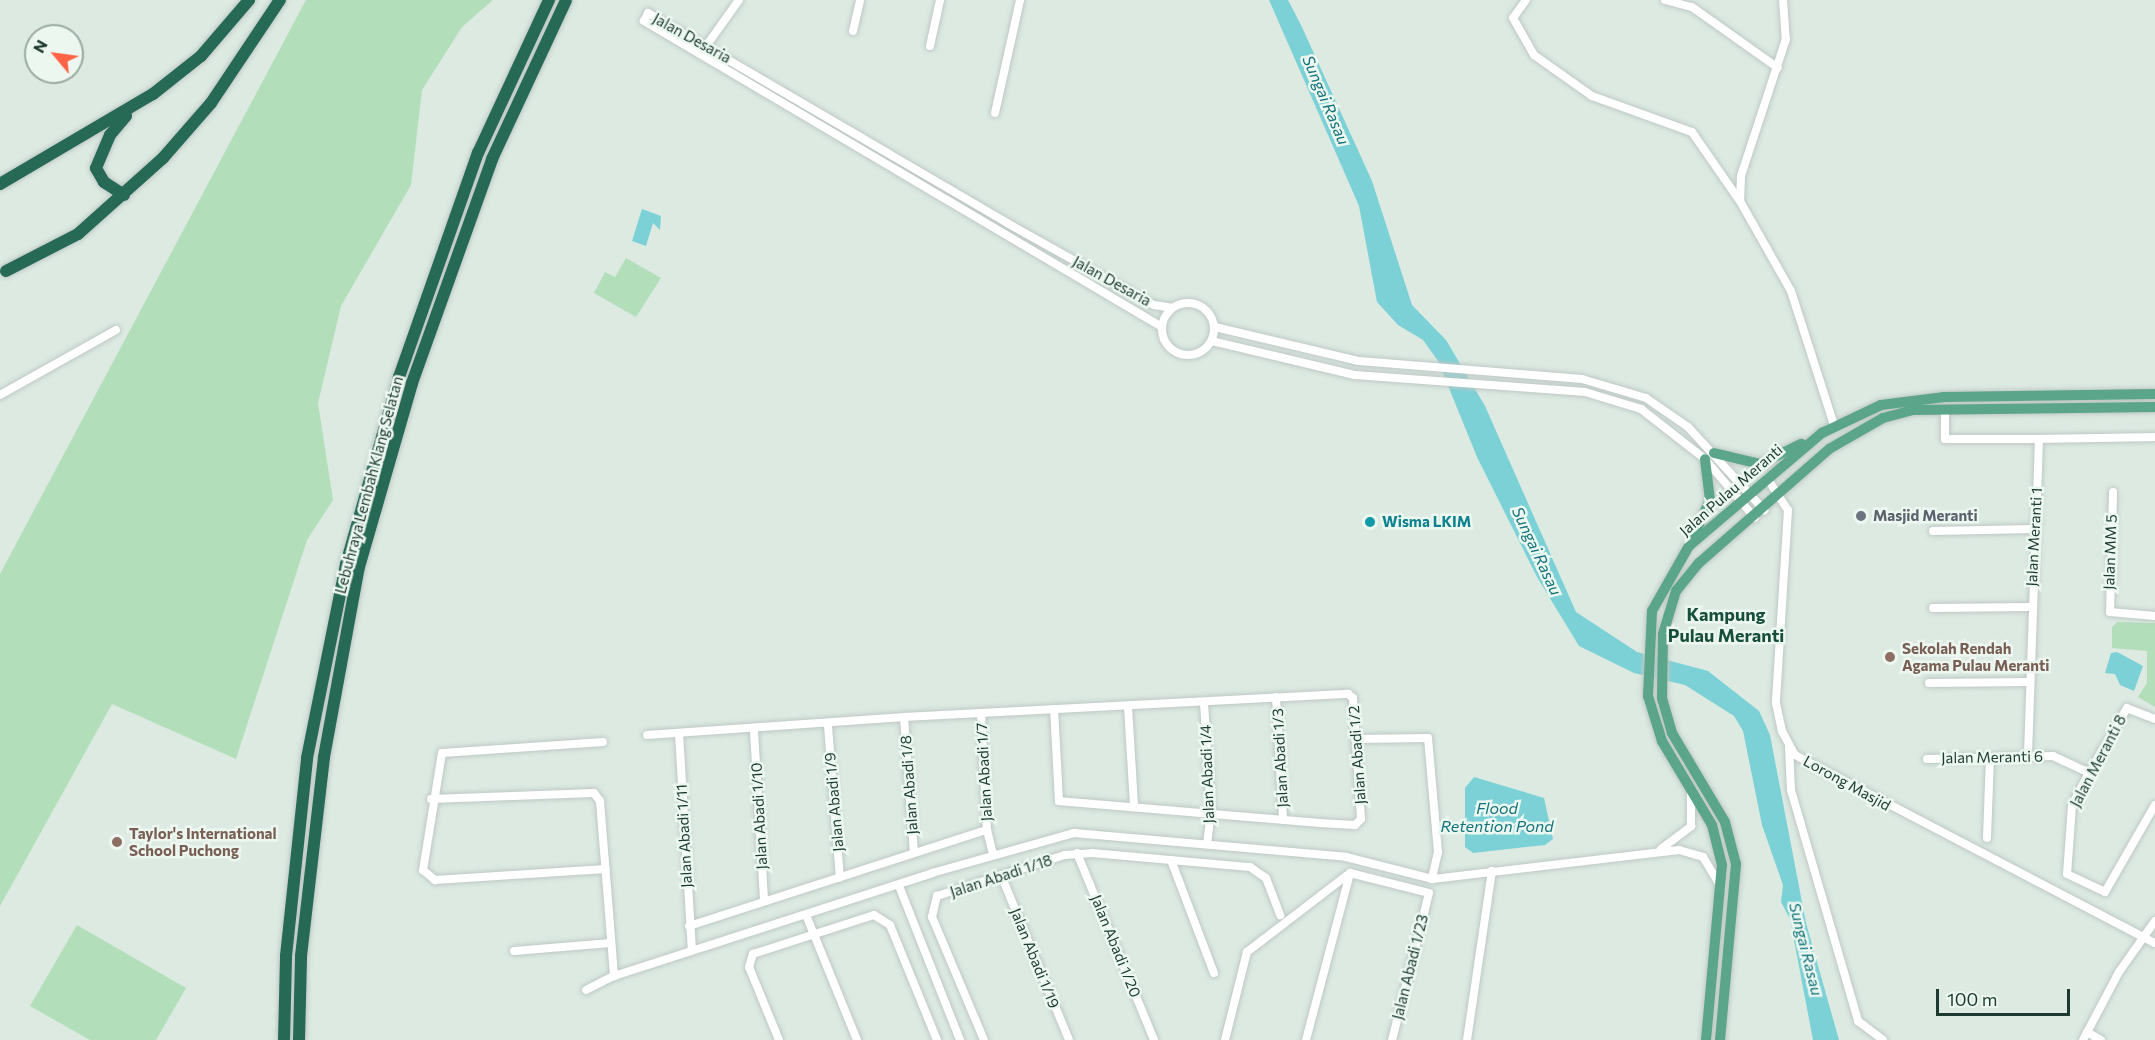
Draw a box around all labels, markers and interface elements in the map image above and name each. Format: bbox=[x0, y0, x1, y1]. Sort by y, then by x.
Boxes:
street label: Jalan Desaria bbox=[650, 9, 734, 67]
north arrow bbox=[24, 24, 84, 84]
text: N bbox=[28, 36, 51, 56]
water label: Sungai Rasau bbox=[1299, 52, 1353, 148]
street label: Jalan Desaria bbox=[1070, 252, 1154, 310]
street label: Lebuhraya Lembah Klang Selatan bbox=[331, 374, 407, 596]
street label: Jalan Pulau Meranti bbox=[1676, 440, 1786, 540]
street label: Jalan Meranti 1 bbox=[2022, 487, 2046, 587]
water label: Sungai Rasau bbox=[1508, 504, 1566, 598]
place label: Masjid Meranti bbox=[1873, 507, 1978, 525]
marker: Masjid Meranti bbox=[1854, 509, 1868, 523]
place label: Wisma LKIM bbox=[1382, 513, 1471, 531]
street label: Jalan MM 5 bbox=[2100, 514, 2120, 590]
marker: Wisma LKIM bbox=[1363, 515, 1377, 529]
district label: Kampung Pulau Meranti bbox=[1668, 604, 1784, 646]
place label: Sekolah Rendah Agama Pulau Meranti bbox=[1902, 639, 2049, 674]
marker: Sekolah Rendah Agama Pulau Meranti bbox=[1883, 650, 1897, 664]
street label: Jalan Abadi 1/2 bbox=[1345, 705, 1369, 805]
street label: Jalan Abadi 1/3 bbox=[1268, 708, 1292, 808]
street label: Jalan Meranti 8 bbox=[2066, 712, 2130, 810]
street label: Jalan Abadi 1/7 bbox=[972, 722, 996, 822]
street label: Jalan Abadi 1/4 bbox=[1196, 724, 1218, 824]
street label: Jalan Abadi 1/8 bbox=[897, 735, 921, 835]
street label: Jalan Meranti 6 bbox=[1941, 747, 2043, 767]
street label: Jalan Abadi 1/9 bbox=[821, 752, 847, 852]
street label: Lorong Masjid bbox=[1800, 752, 1894, 814]
street label: Jalan Abadi 1/10 bbox=[747, 762, 771, 870]
street label: Jalan Abadi 1/11 bbox=[672, 784, 696, 888]
water label: Flood Retention Pond bbox=[1441, 798, 1553, 836]
place label: Taylor's International School Puchong bbox=[129, 824, 277, 859]
marker: Taylor's International School Puchong bbox=[110, 835, 124, 849]
street label: Jalan Abadi 1/18 bbox=[948, 851, 1054, 901]
street label: Jalan Abadi 1/20 bbox=[1087, 892, 1145, 1000]
water label: Sungai Rasau bbox=[1785, 900, 1827, 998]
street label: Jalan Abadi 1/19 bbox=[1007, 905, 1063, 1011]
street label: Jalan Abadi 1/23 bbox=[1388, 913, 1432, 1021]
scale bar bbox=[1939, 977, 2072, 1015]
text: 100 m bbox=[1947, 988, 1997, 1010]

